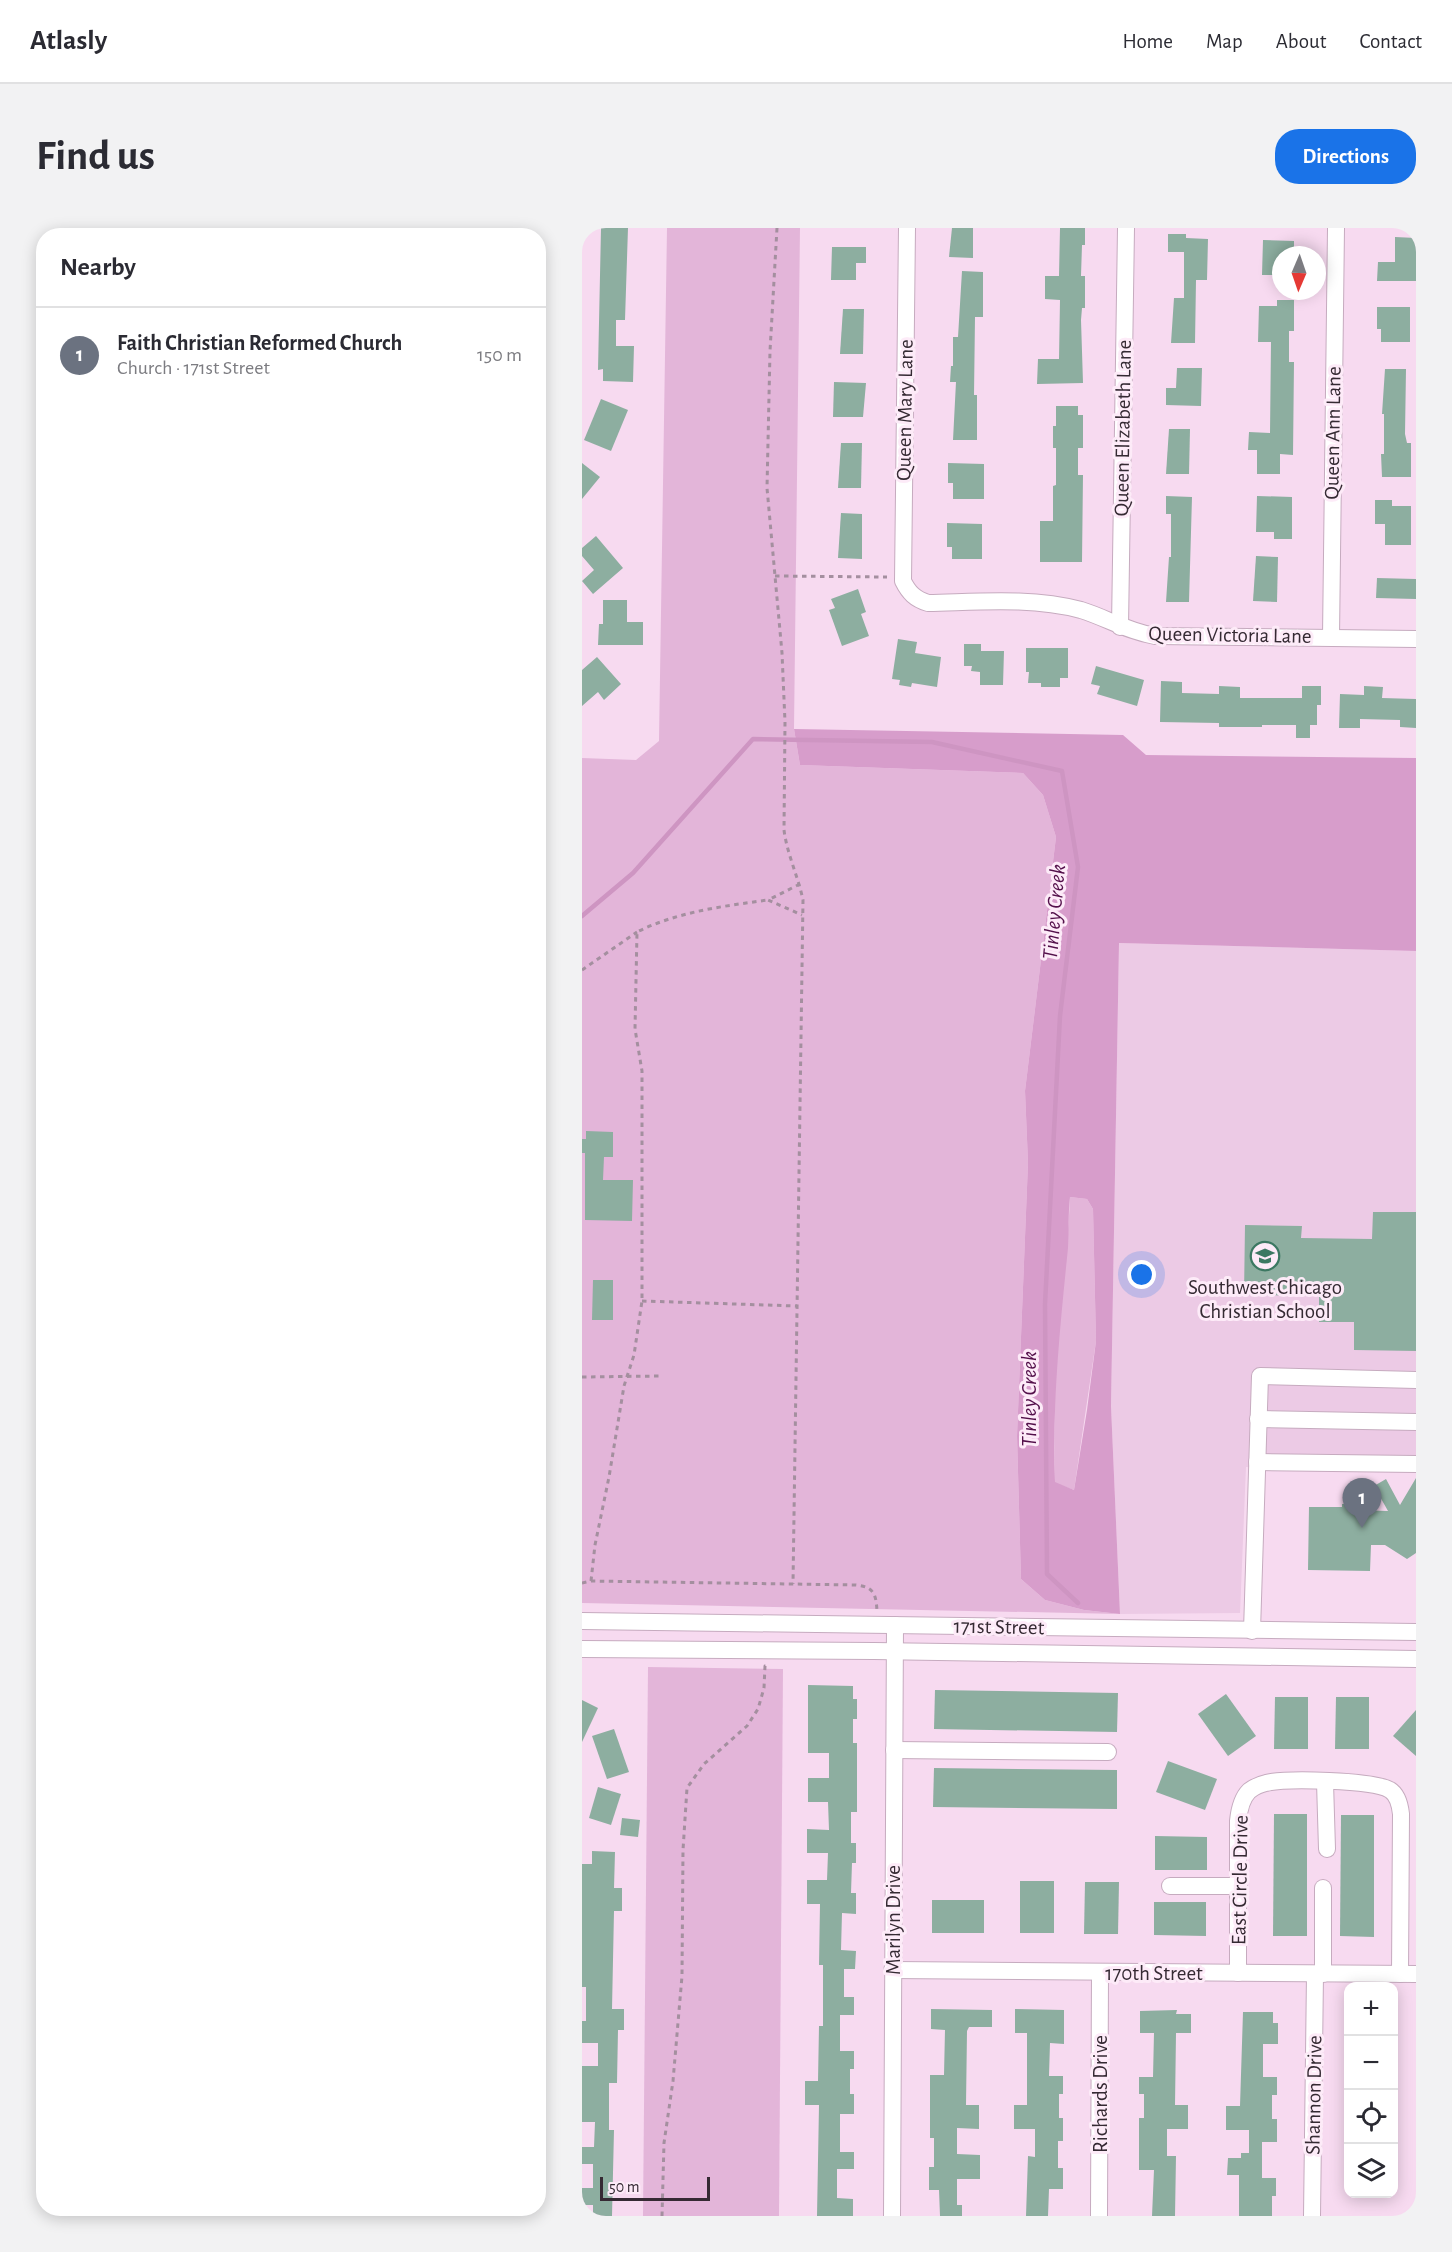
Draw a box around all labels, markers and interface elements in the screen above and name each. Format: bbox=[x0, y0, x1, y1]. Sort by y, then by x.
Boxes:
text: Atlasly bbox=[30, 27, 107, 55]
text: Home bbox=[1122, 31, 1173, 52]
text: Map bbox=[1206, 31, 1243, 52]
text: About bbox=[1276, 31, 1326, 52]
text: Contact bbox=[1359, 31, 1422, 52]
button: Directions bbox=[1275, 129, 1416, 184]
text: Find us bbox=[36, 135, 155, 177]
north arrow bbox=[1272, 246, 1326, 300]
text: Nearby bbox=[60, 254, 136, 280]
text: Faith Christian Reformed Church bbox=[117, 332, 402, 354]
street label: Queen Mary Lane bbox=[893, 339, 917, 481]
street label: Queen Elizabeth Lane bbox=[1111, 339, 1135, 517]
text: 1 bbox=[76, 345, 83, 365]
text: 150 m bbox=[477, 345, 522, 365]
text: Church · 171st Street bbox=[117, 358, 270, 378]
street label: Queen Ann Lane bbox=[1321, 366, 1345, 500]
street label: Queen Victoria Lane bbox=[1148, 623, 1312, 647]
water label: Tinley Creek bbox=[1039, 863, 1069, 961]
school or university icon: Southwest Chicago Christian School bbox=[1249, 1240, 1281, 1272]
your location bbox=[1127, 1260, 1156, 1289]
place label: Southwest Chicago Christian School bbox=[1188, 1277, 1342, 1322]
water label: Tinley Creek bbox=[1018, 1351, 1040, 1447]
pin: 1 bbox=[1342, 1478, 1382, 1528]
street label: 171st Street bbox=[954, 1616, 1045, 1638]
street label: East Circle Drive bbox=[1228, 1815, 1252, 1945]
street label: Marilyn Drive bbox=[883, 1865, 904, 1975]
street label: 170th Street bbox=[1105, 1963, 1203, 1984]
map controls bbox=[1344, 1982, 1398, 2198]
button: + bbox=[1344, 1982, 1398, 2036]
street label: Richards Drive bbox=[1090, 2035, 1111, 2153]
street label: Shannon Drive bbox=[1302, 2035, 1326, 2155]
button: − bbox=[1344, 2036, 1398, 2090]
button: locate bbox=[1344, 2090, 1398, 2144]
button: layers bbox=[1344, 2144, 1398, 2198]
scale bar bbox=[600, 2174, 710, 2202]
text: 50 m bbox=[609, 2179, 640, 2195]

